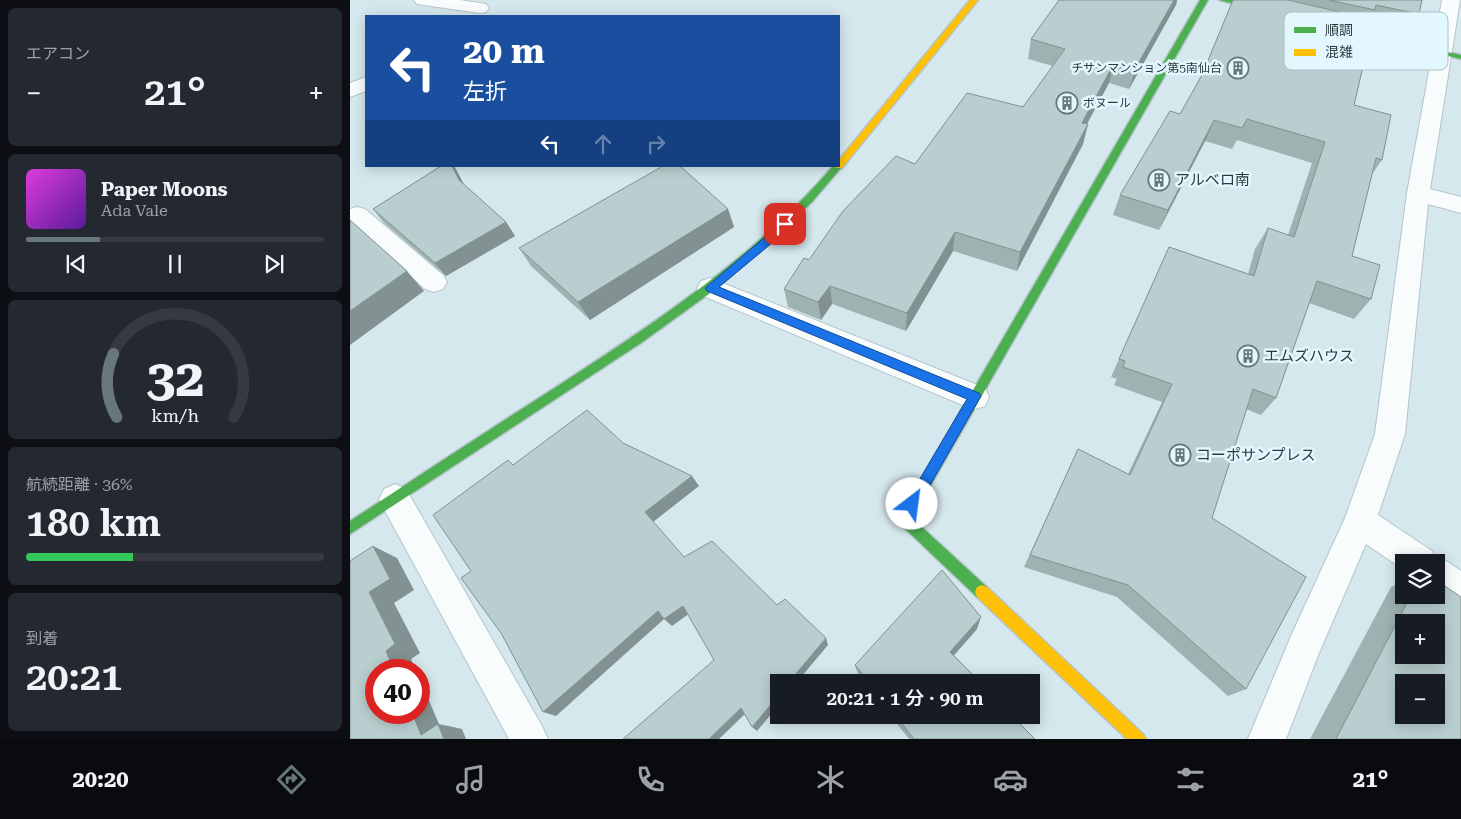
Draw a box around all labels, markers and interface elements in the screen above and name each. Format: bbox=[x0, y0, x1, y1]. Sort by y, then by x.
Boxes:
legend bbox=[1284, 12, 1448, 70]
text: 順調 bbox=[1325, 22, 1353, 38]
text: 20 m bbox=[463, 31, 545, 72]
icon: left bbox=[380, 35, 445, 100]
text: エアコン bbox=[26, 44, 90, 63]
text: 混雑 bbox=[1325, 44, 1353, 60]
building icon: チサンマンション第5南仙台 bbox=[1226, 56, 1250, 80]
place label: チサンマンション第5南仙台 bbox=[1071, 61, 1222, 75]
text: 21° bbox=[144, 70, 206, 114]
text: − bbox=[26, 77, 42, 110]
text: + bbox=[308, 77, 324, 110]
text: 左折 bbox=[463, 79, 507, 104]
building icon: ボヌール bbox=[1055, 91, 1079, 115]
place label: ボヌール bbox=[1083, 96, 1131, 110]
icon: left bbox=[536, 130, 564, 158]
icon: ahead bbox=[589, 130, 617, 158]
icon: right bbox=[642, 130, 670, 158]
building icon: アルベロ南 bbox=[1147, 168, 1171, 192]
place label: アルベロ南 bbox=[1175, 171, 1250, 189]
text: Paper Moons bbox=[101, 178, 228, 201]
text: Ada Vale bbox=[101, 201, 168, 220]
pin bbox=[764, 203, 806, 245]
icon: arrive bbox=[771, 210, 799, 238]
icon: previous bbox=[62, 250, 90, 278]
icon: pause bbox=[161, 250, 189, 278]
icon: next bbox=[260, 250, 288, 278]
building icon: エムズハウス bbox=[1236, 344, 1260, 368]
place label: エムズハウス bbox=[1264, 347, 1354, 365]
text: 32 bbox=[146, 348, 204, 409]
text: km/h bbox=[151, 405, 199, 426]
building icon: コーポサンプレス bbox=[1168, 443, 1192, 467]
place label: コーポサンプレス bbox=[1196, 446, 1316, 464]
text: 航続距離 · 36% bbox=[26, 475, 133, 494]
position arrow bbox=[885, 477, 937, 529]
text: 180 km bbox=[26, 501, 161, 545]
map controls bbox=[1395, 554, 1445, 724]
button: layers bbox=[1395, 554, 1445, 604]
button: + bbox=[1395, 614, 1445, 664]
text: 到着 bbox=[26, 629, 58, 648]
text: 20:21 bbox=[26, 655, 122, 699]
speed limit sign: 40 bbox=[365, 659, 430, 724]
button: − bbox=[1395, 674, 1445, 724]
text: 20:21 · 1 分 · 90 m bbox=[826, 687, 984, 710]
icon: directions bbox=[274, 762, 309, 797]
icon: music bbox=[453, 762, 488, 797]
icon: phone bbox=[633, 762, 668, 797]
icon: climate bbox=[813, 762, 848, 797]
icon: car bbox=[993, 762, 1028, 797]
icon: filters bbox=[1173, 762, 1208, 797]
text: 20:20 bbox=[72, 767, 129, 792]
text: 21° bbox=[1353, 767, 1388, 792]

